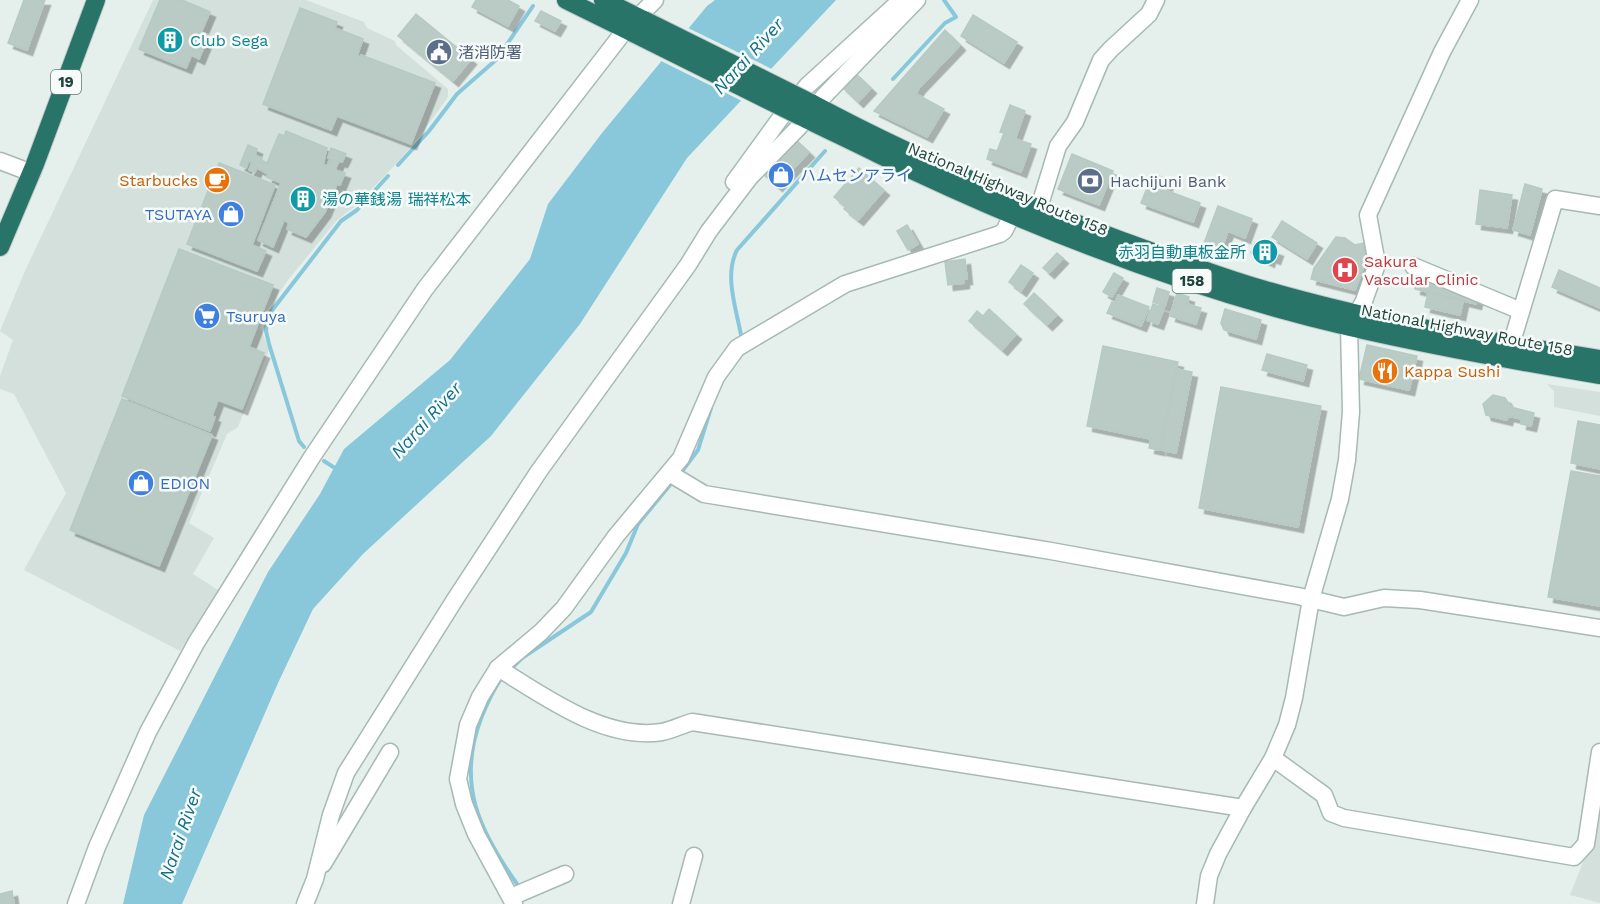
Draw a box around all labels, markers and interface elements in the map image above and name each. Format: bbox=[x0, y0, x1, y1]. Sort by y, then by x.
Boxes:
water label: Narai River bbox=[708, 13, 788, 98]
building icon: Club Sega bbox=[155, 25, 185, 55]
place label: Club Sega bbox=[190, 31, 268, 50]
public building icon: 渚消防署 bbox=[424, 37, 454, 67]
place label: 渚消防署 bbox=[458, 43, 522, 62]
road number: 19 bbox=[51, 70, 81, 94]
street label: National Highway Route 158 bbox=[905, 138, 1111, 240]
shop icon: ハムセンアライ bbox=[766, 160, 796, 190]
cafe icon: Starbucks bbox=[202, 165, 232, 195]
place label: ハムセンアライ bbox=[800, 166, 912, 185]
bank icon: Hachijuni Bank bbox=[1075, 166, 1105, 196]
place label: Starbucks bbox=[119, 171, 198, 190]
place label: Hachijuni Bank bbox=[1110, 172, 1226, 191]
building icon: 湯の華銭湯 瑞祥松本 bbox=[288, 184, 318, 214]
place label: 湯の華銭湯 瑞祥松本 bbox=[322, 190, 471, 209]
shop icon: TSUTAYA bbox=[216, 199, 246, 229]
place label: TSUTAYA bbox=[145, 205, 212, 224]
building icon: 赤羽自動車板金所 bbox=[1250, 237, 1280, 267]
place label: 赤羽自動車板金所 bbox=[1118, 243, 1246, 262]
place label: Sakura Vascular Clinic bbox=[1364, 252, 1479, 289]
hospital icon: Sakura Vascular Clinic bbox=[1330, 255, 1360, 285]
road number: 158 bbox=[1172, 269, 1212, 293]
street label: National Highway Route 158 bbox=[1359, 300, 1575, 360]
supermarket icon: Tsuruya bbox=[192, 301, 222, 331]
place label: Tsuruya bbox=[226, 307, 286, 326]
restaurant icon: Kappa Sushi bbox=[1370, 356, 1400, 386]
place label: Kappa Sushi bbox=[1404, 362, 1500, 381]
water label: Narai River bbox=[386, 377, 466, 462]
shop icon: EDION bbox=[126, 468, 156, 498]
place label: EDION bbox=[160, 474, 210, 493]
water label: Narai River bbox=[155, 785, 206, 882]

